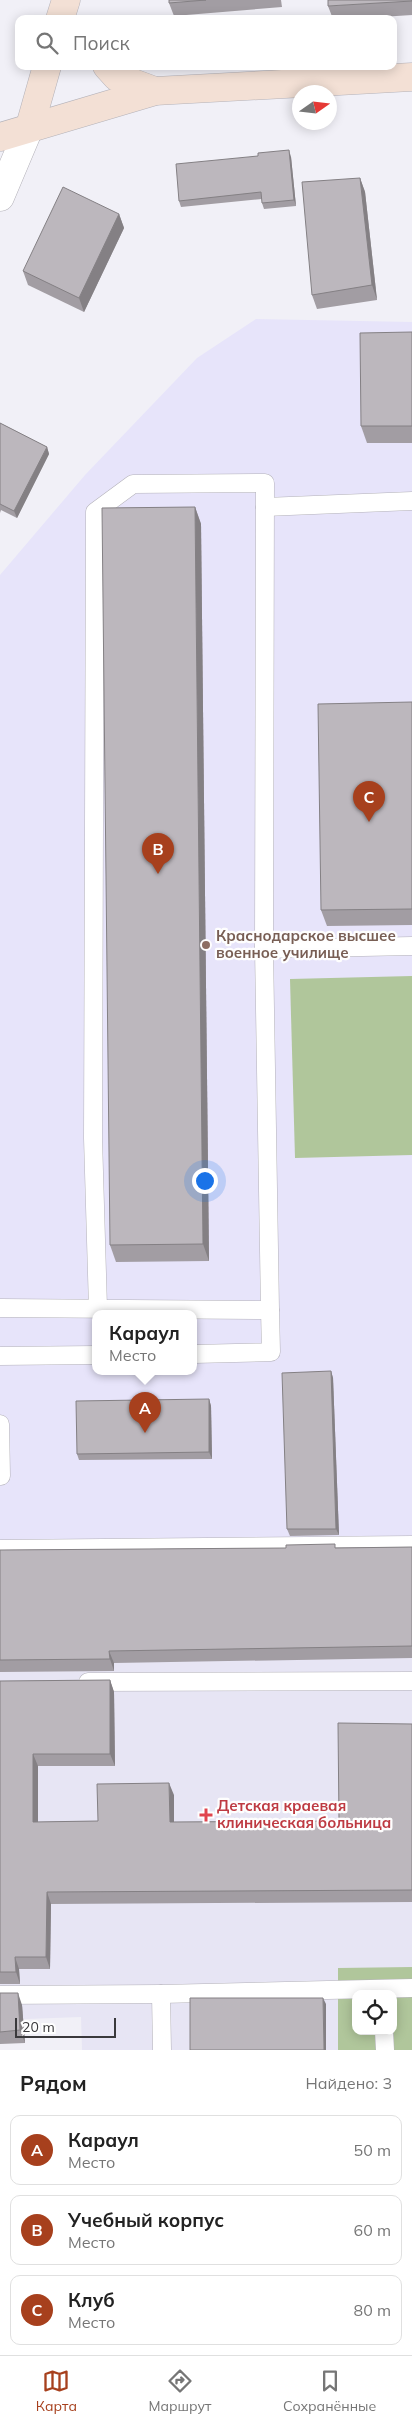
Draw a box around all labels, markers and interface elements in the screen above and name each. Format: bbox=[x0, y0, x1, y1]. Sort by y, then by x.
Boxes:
search box bbox=[15, 15, 397, 70]
icon: search bbox=[33, 29, 61, 57]
text: Поиск bbox=[73, 31, 130, 55]
north arrow bbox=[292, 85, 337, 130]
pin: C bbox=[353, 781, 385, 822]
pin: B bbox=[142, 833, 174, 874]
place label: Краснодарское высшее военное училище bbox=[216, 926, 396, 962]
marker: Краснодарское высшее военное училище bbox=[200, 939, 212, 951]
your location bbox=[192, 1168, 218, 1194]
popup bbox=[92, 1310, 197, 1375]
text: Караул bbox=[109, 1321, 180, 1345]
text: Место bbox=[109, 1345, 156, 1365]
pin: A bbox=[129, 1392, 161, 1433]
place label: Детская краевая клиническая больница bbox=[217, 1796, 391, 1832]
marker: Детская краевая клиническая больница bbox=[199, 1808, 213, 1822]
map controls bbox=[352, 1990, 397, 2035]
button: locate bbox=[352, 1990, 397, 2035]
scale bar bbox=[15, 2015, 116, 2038]
text: 20 m bbox=[22, 2018, 55, 2036]
text: Рядом bbox=[20, 2070, 87, 2096]
text: Найдено: 3 bbox=[306, 2073, 392, 2093]
text: Караул bbox=[68, 2128, 139, 2152]
text: A bbox=[31, 2140, 43, 2160]
text: 50 m bbox=[354, 2140, 391, 2160]
text: Место bbox=[68, 2152, 115, 2172]
text: Учебный корпус bbox=[68, 2208, 224, 2232]
text: B bbox=[31, 2220, 43, 2240]
text: 60 m bbox=[354, 2220, 391, 2240]
text: Место bbox=[68, 2232, 115, 2252]
text: Клуб bbox=[68, 2288, 115, 2312]
text: C bbox=[32, 2300, 42, 2320]
text: 80 m bbox=[354, 2300, 391, 2320]
text: Место bbox=[68, 2312, 115, 2332]
tab: Карта bbox=[36, 2367, 77, 2415]
tab: Маршрут bbox=[149, 2367, 211, 2415]
tab: Сохранённые bbox=[283, 2367, 376, 2415]

